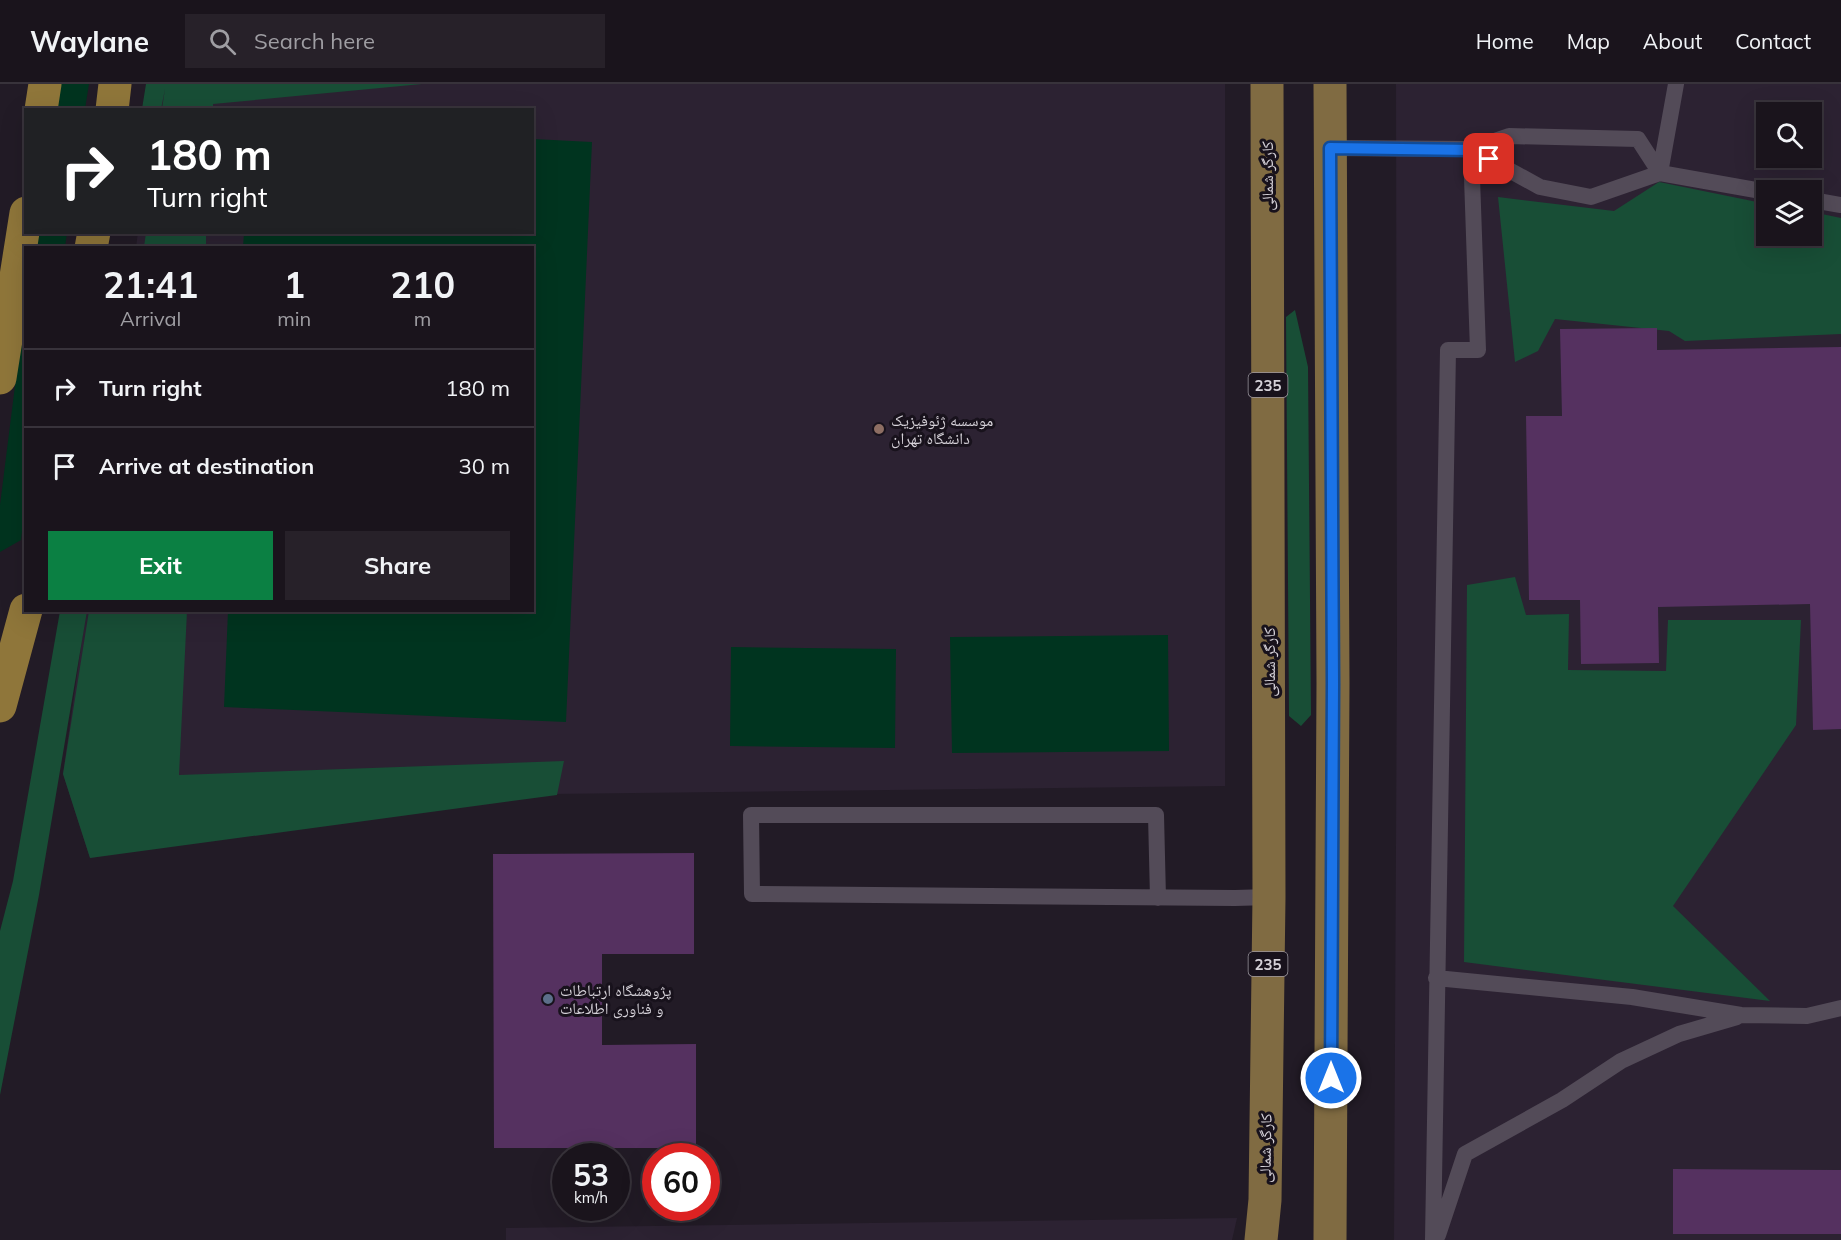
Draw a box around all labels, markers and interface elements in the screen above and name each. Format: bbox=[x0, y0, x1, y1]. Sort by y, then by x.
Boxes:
search box bbox=[185, 14, 605, 68]
text: Waylane bbox=[30, 24, 149, 59]
icon: search bbox=[206, 25, 239, 58]
text: Search here bbox=[254, 27, 375, 55]
text: Home bbox=[1476, 28, 1534, 54]
text: Map bbox=[1567, 28, 1610, 54]
text: About bbox=[1643, 28, 1702, 54]
text: Contact bbox=[1735, 28, 1811, 54]
map controls bbox=[1756, 102, 1822, 246]
button: search bbox=[1756, 102, 1822, 168]
text: 180 m bbox=[147, 128, 272, 181]
icon: right bbox=[48, 132, 126, 210]
pin bbox=[1463, 133, 1514, 184]
street label: کارگر شمالی bbox=[1257, 141, 1278, 211]
icon: arrive bbox=[1472, 142, 1505, 175]
text: Turn right bbox=[147, 180, 267, 214]
button: layers bbox=[1756, 180, 1822, 246]
text: 21:41 bbox=[103, 262, 198, 307]
text: 1 bbox=[283, 262, 305, 307]
text: 210 bbox=[390, 262, 455, 307]
text: Arrival bbox=[120, 306, 181, 331]
text: min bbox=[277, 306, 311, 331]
text: m bbox=[414, 306, 431, 331]
icon: right bbox=[48, 372, 81, 405]
road number: 235 bbox=[1248, 373, 1288, 397]
text: Turn right bbox=[99, 374, 202, 402]
text: 180 m bbox=[445, 374, 510, 402]
place label: موسسه ژئوفیزیک دانشگاه تهران bbox=[891, 410, 993, 449]
marker: موسسه ژئوفیزیک دانشگاه تهران bbox=[872, 422, 886, 436]
icon: arrive bbox=[48, 450, 81, 483]
text: Arrive at destination bbox=[99, 452, 314, 480]
text: 30 m bbox=[459, 452, 510, 480]
button: Exit bbox=[48, 531, 273, 600]
button: Share bbox=[285, 531, 510, 600]
street label: کارگر شمالی bbox=[1259, 627, 1280, 697]
road number: 235 bbox=[1248, 952, 1288, 976]
place label: پژوهشگاه ارتباطات و فناوری اطلاعات bbox=[560, 980, 672, 1019]
marker: پژوهشگاه ارتباطات و فناوری اطلاعات bbox=[541, 992, 555, 1006]
position arrow bbox=[1299, 1046, 1363, 1110]
street label: کارگر شمالی bbox=[1254, 1113, 1277, 1183]
speed limit sign: 60 bbox=[642, 1143, 720, 1221]
text: 53 bbox=[573, 1156, 609, 1194]
text: km/h bbox=[574, 1188, 608, 1207]

